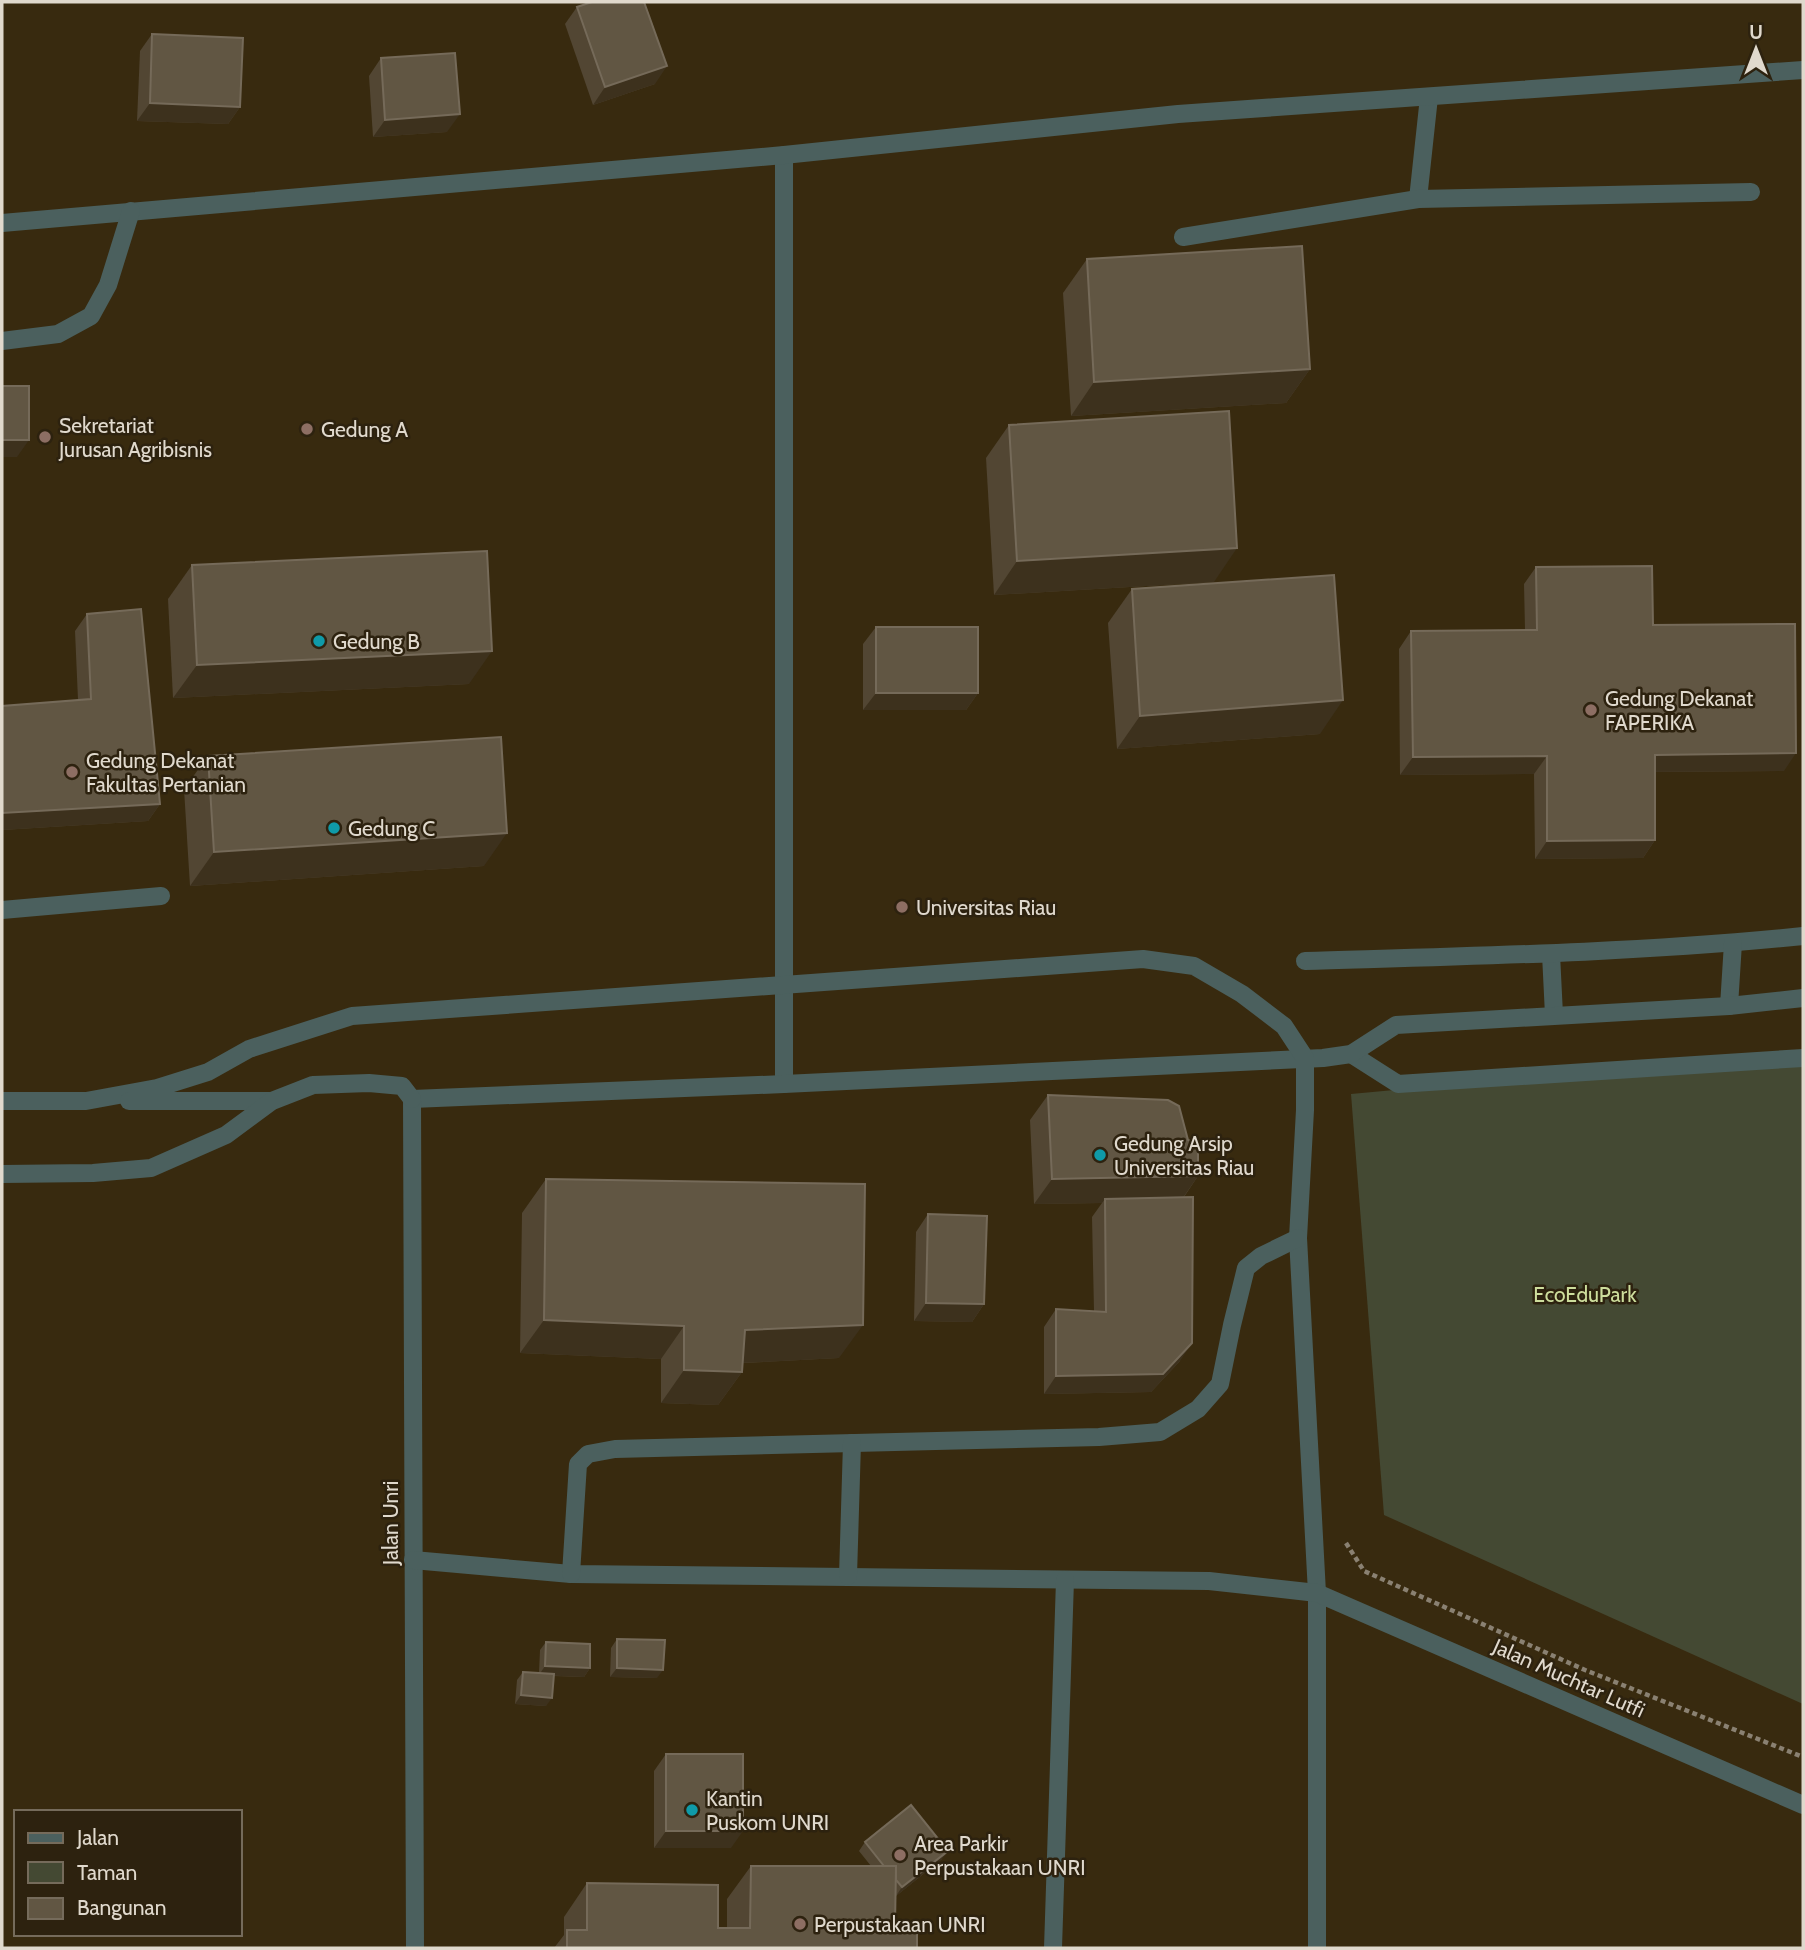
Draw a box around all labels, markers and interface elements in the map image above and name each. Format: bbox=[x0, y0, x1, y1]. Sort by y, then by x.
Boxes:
north arrow bbox=[1721, 14, 1791, 84]
text: U bbox=[1749, 21, 1763, 44]
place label: Sekretariat Jurusan Agribisnis bbox=[58, 413, 212, 462]
place label: Gedung A bbox=[321, 417, 408, 442]
marker: Gedung A bbox=[299, 421, 315, 437]
marker: Sekretariat Jurusan Agribisnis bbox=[37, 429, 53, 445]
place label: Gedung B bbox=[333, 629, 420, 654]
marker: Gedung B bbox=[311, 633, 327, 649]
place label: Gedung Dekanat FAPERIKA bbox=[1605, 686, 1753, 735]
marker: Gedung Dekanat FAPERIKA bbox=[1583, 702, 1599, 718]
place label: Gedung Dekanat Fakultas Pertanian bbox=[86, 748, 246, 797]
marker: Gedung Dekanat Fakultas Pertanian bbox=[64, 764, 80, 780]
place label: Gedung C bbox=[348, 816, 435, 841]
marker: Gedung C bbox=[326, 820, 342, 836]
place label: Universitas Riau bbox=[916, 895, 1056, 920]
marker: Universitas Riau bbox=[894, 899, 910, 915]
place label: Gedung Arsip Universitas Riau bbox=[1114, 1131, 1254, 1180]
marker: Gedung Arsip Universitas Riau bbox=[1092, 1147, 1108, 1163]
park label: EcoEduPark bbox=[1533, 1282, 1637, 1307]
street label: Jalan Unri bbox=[378, 1481, 403, 1566]
street label: Jalan Muchtar Lutfi bbox=[1488, 1633, 1649, 1723]
place label: Kantin Puskom UNRI bbox=[706, 1786, 829, 1835]
marker: Kantin Puskom UNRI bbox=[684, 1802, 700, 1818]
legend bbox=[14, 1810, 242, 1936]
text: Jalan bbox=[76, 1825, 119, 1850]
place label: Area Parkir Perpustakaan UNRI bbox=[914, 1831, 1086, 1880]
marker: Area Parkir Perpustakaan UNRI bbox=[892, 1847, 908, 1863]
text: Taman bbox=[77, 1860, 137, 1885]
text: Bangunan bbox=[77, 1895, 166, 1920]
place label: Perpustakaan UNRI bbox=[814, 1912, 986, 1937]
marker: Perpustakaan UNRI bbox=[792, 1916, 808, 1932]

